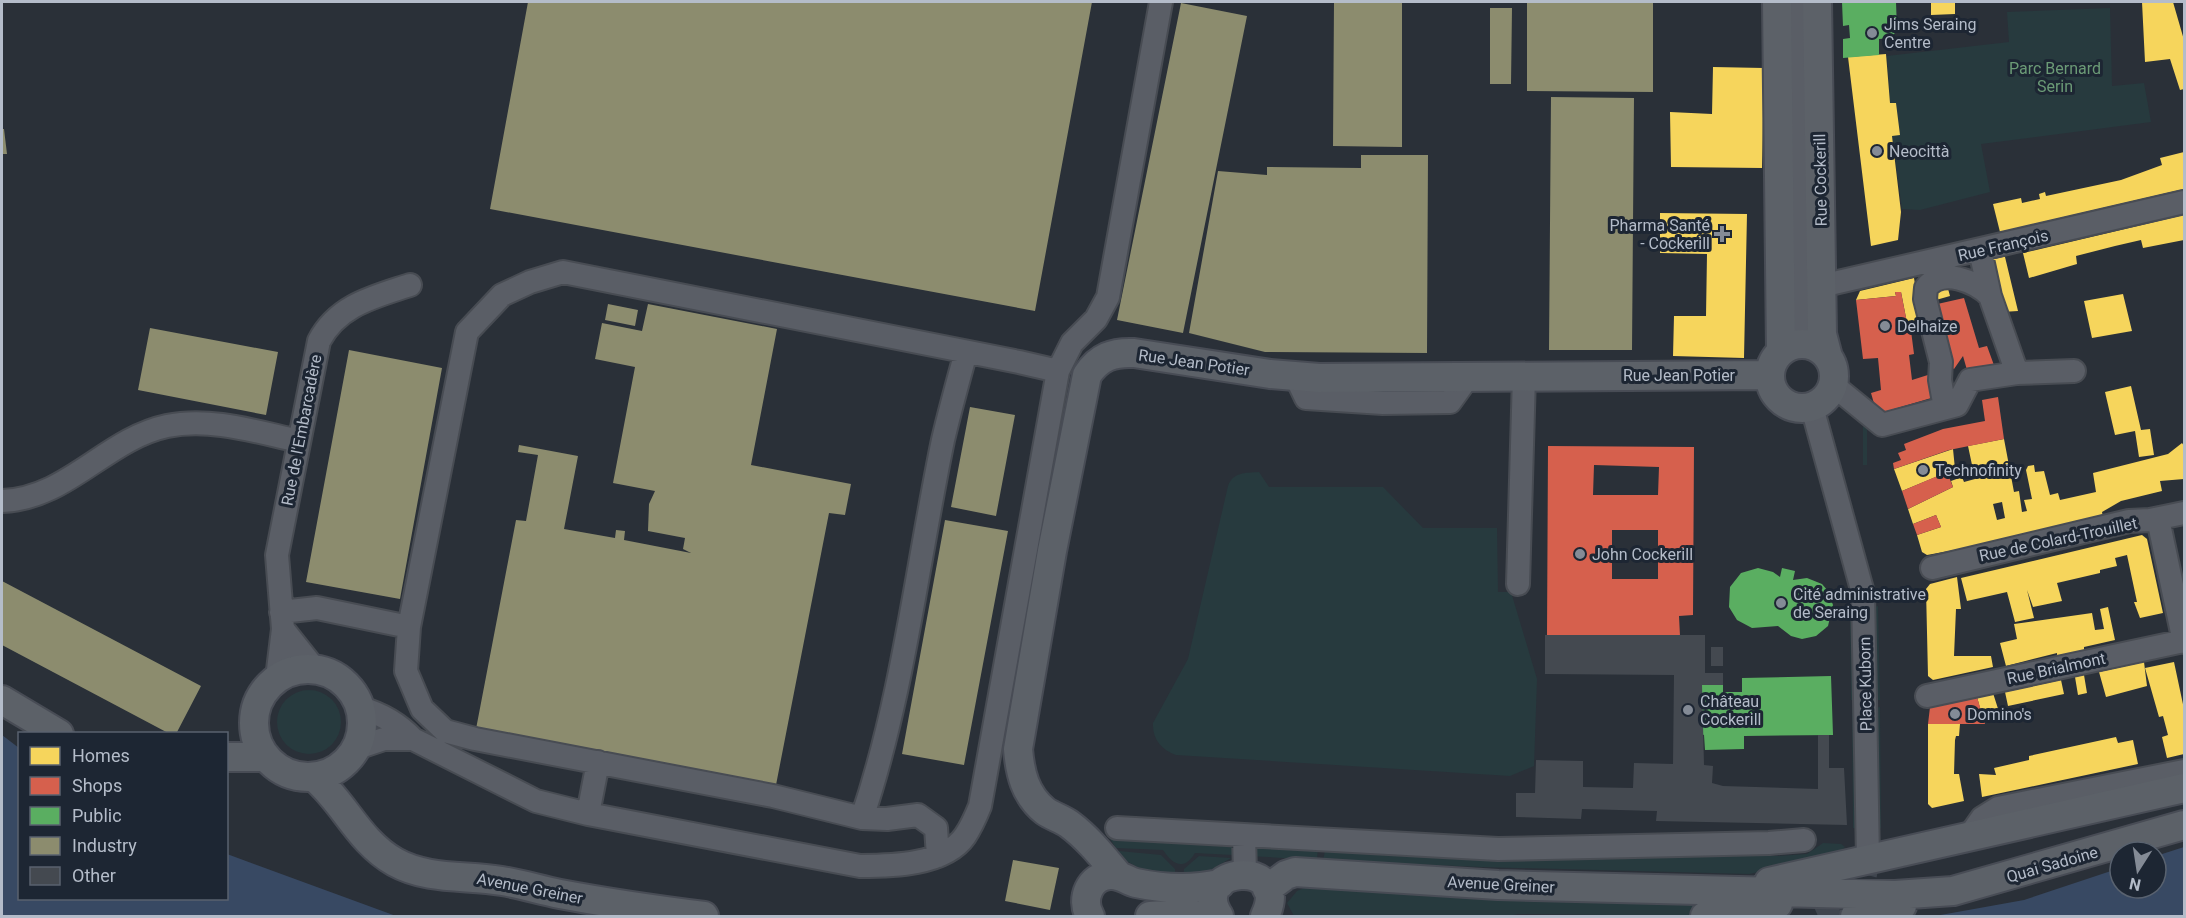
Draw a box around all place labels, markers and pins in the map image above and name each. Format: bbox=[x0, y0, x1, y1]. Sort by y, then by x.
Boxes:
place label: Jims Seraing Centre bbox=[1884, 15, 1976, 52]
marker: Jims Seraing Centre bbox=[1865, 26, 1879, 40]
place label: Neocittà bbox=[1889, 142, 1949, 161]
marker: Neocittà bbox=[1870, 144, 1884, 158]
place label: Pharma Santé - Cockerill bbox=[1610, 216, 1710, 253]
marker: Pharma Santé - Cockerill bbox=[1715, 227, 1729, 241]
place label: Delhaize bbox=[1897, 317, 1958, 336]
marker: Delhaize bbox=[1878, 319, 1892, 333]
place label: Technofinity bbox=[1935, 461, 2022, 480]
marker: Technofinity bbox=[1916, 463, 1930, 477]
place label: John Cockerill bbox=[1592, 545, 1693, 564]
marker: John Cockerill bbox=[1573, 547, 1587, 561]
place label: Cité administrative de Seraing bbox=[1793, 585, 1926, 622]
marker: Cité administrative de Seraing bbox=[1774, 596, 1788, 610]
place label: Château Cockerill bbox=[1700, 692, 1761, 729]
marker: Château Cockerill bbox=[1681, 703, 1695, 717]
place label: Domino's bbox=[1967, 705, 2032, 724]
marker: Domino's bbox=[1948, 707, 1962, 721]

